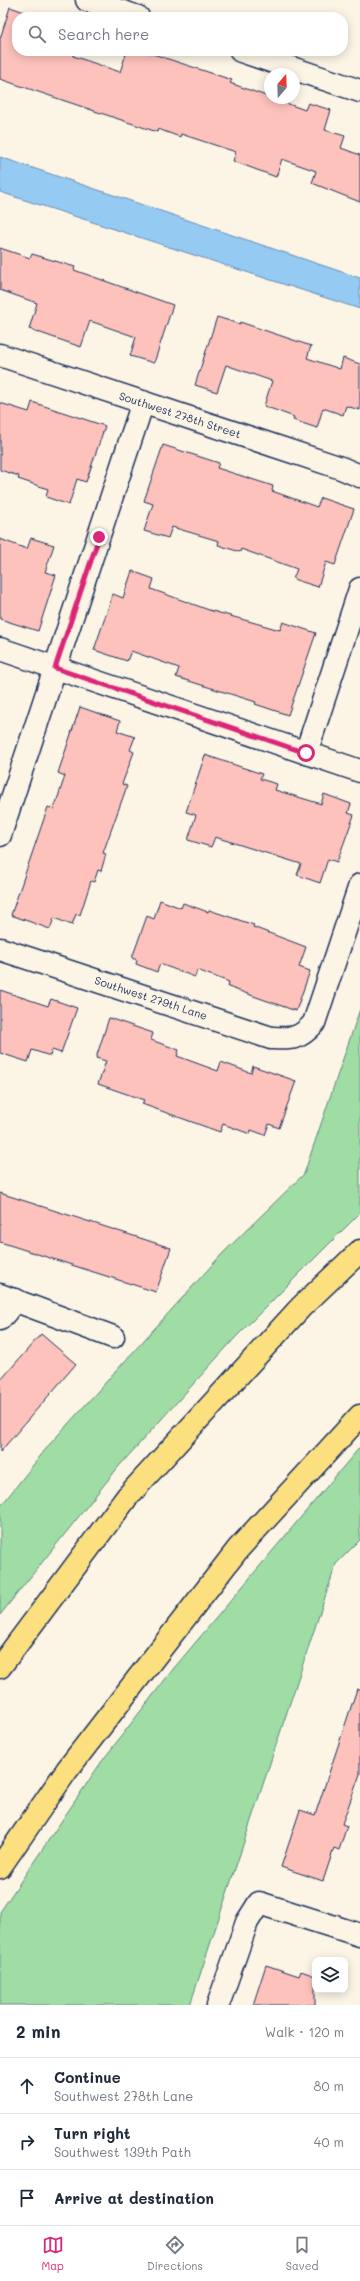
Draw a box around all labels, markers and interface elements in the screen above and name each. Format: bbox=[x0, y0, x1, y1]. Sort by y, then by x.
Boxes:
search box bbox=[12, 12, 348, 56]
icon: search bbox=[26, 23, 48, 45]
text: Search here bbox=[58, 24, 149, 44]
north arrow bbox=[264, 68, 300, 104]
street label: Southwest 278th Street bbox=[117, 388, 243, 441]
route end bbox=[90, 528, 108, 546]
route start bbox=[297, 744, 315, 762]
street label: Southwest 279th Lane bbox=[93, 972, 210, 1023]
map controls bbox=[312, 1957, 348, 1993]
button: layers bbox=[312, 1957, 348, 1993]
text: 2 min bbox=[16, 2020, 61, 2042]
text: Walk · 120 m bbox=[265, 2023, 344, 2040]
text: Continue bbox=[54, 2067, 121, 2087]
icon: ahead bbox=[16, 2075, 38, 2097]
text: 80 m bbox=[314, 2077, 344, 2094]
text: Southwest 278th Lane bbox=[54, 2087, 193, 2104]
text: Turn right bbox=[54, 2123, 131, 2143]
icon: right bbox=[16, 2131, 38, 2153]
text: 40 m bbox=[314, 2133, 344, 2150]
text: Southwest 139th Path bbox=[54, 2143, 191, 2160]
icon: arrive bbox=[16, 2187, 38, 2209]
text: Arrive at destination bbox=[54, 2188, 214, 2208]
tab: Map bbox=[42, 2234, 64, 2273]
tab: Directions bbox=[147, 2234, 203, 2273]
tab: Saved bbox=[286, 2234, 318, 2273]

